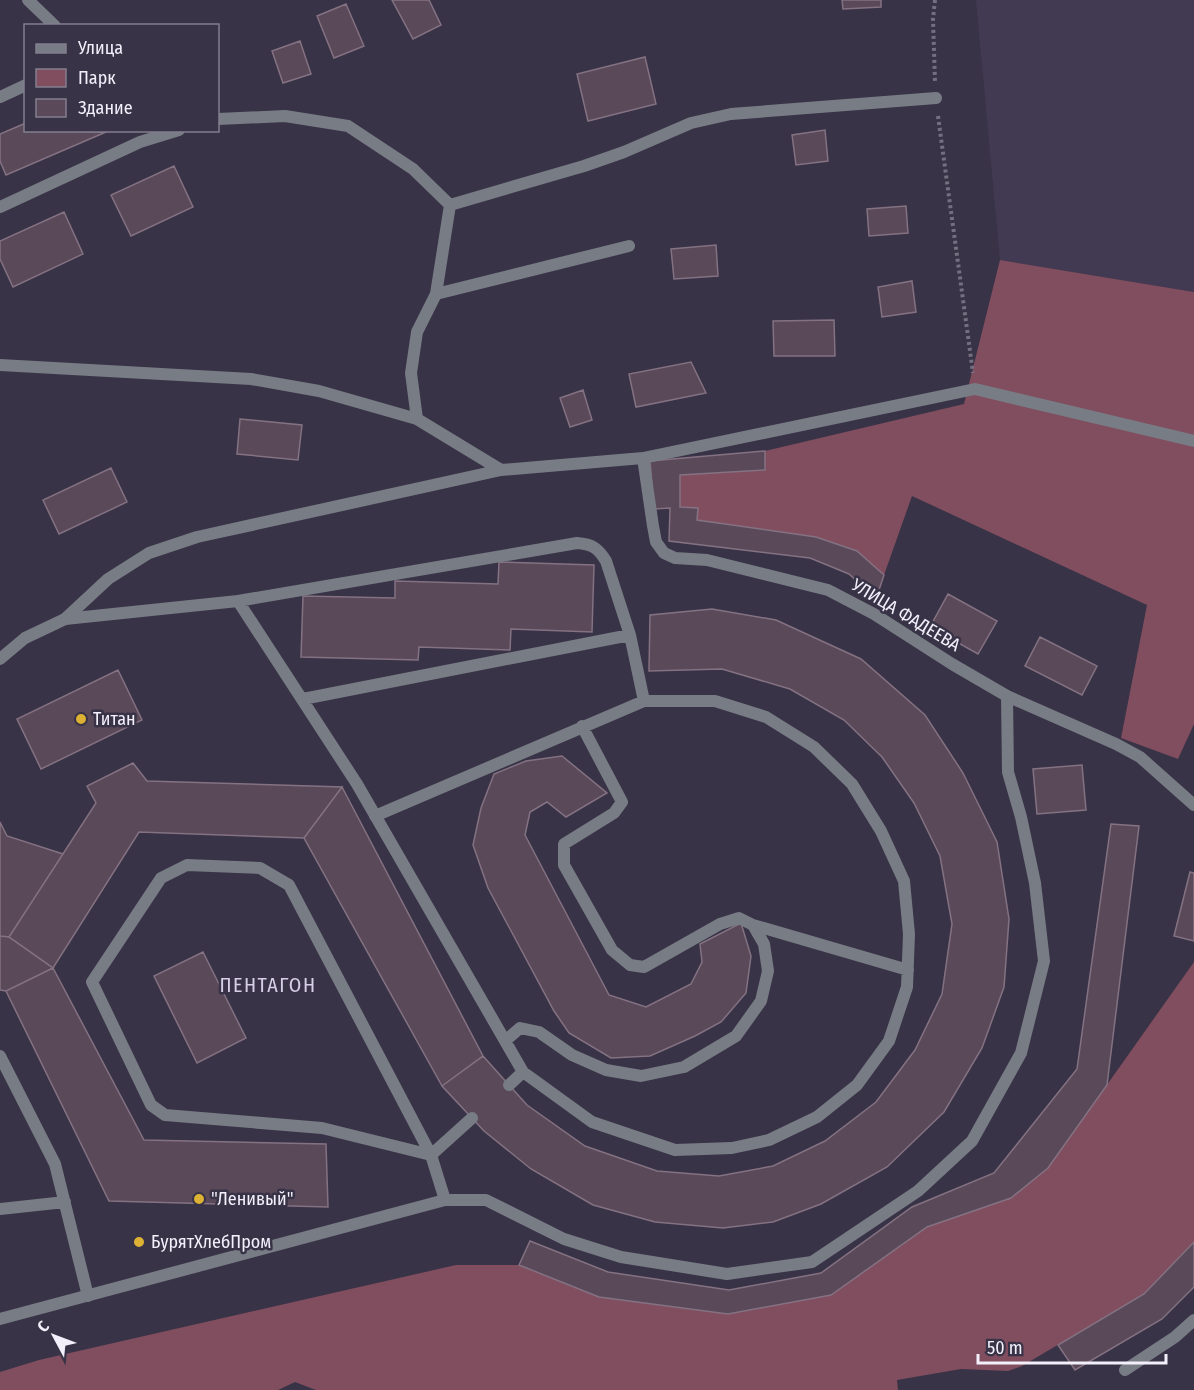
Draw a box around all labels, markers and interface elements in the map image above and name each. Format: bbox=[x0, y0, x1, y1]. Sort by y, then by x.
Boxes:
legend bbox=[24, 24, 219, 132]
text: Улица bbox=[77, 37, 123, 59]
text: Парк bbox=[78, 67, 116, 89]
text: Здание bbox=[78, 97, 133, 119]
street label: УЛИЦА ФАДЕЕВА bbox=[847, 573, 965, 656]
place label: Титан bbox=[93, 708, 136, 730]
marker: Титан bbox=[74, 712, 88, 726]
district label: ПЕНТАГОН bbox=[219, 973, 317, 997]
place label: "Ленивый" bbox=[211, 1188, 294, 1210]
marker: "Ленивый" bbox=[192, 1192, 206, 1206]
place label: БурятХлебПром bbox=[151, 1231, 271, 1253]
marker: БурятХлебПром bbox=[132, 1235, 146, 1249]
north arrow bbox=[24, 1306, 84, 1366]
text: С bbox=[33, 1317, 53, 1336]
scale bar bbox=[978, 1327, 1166, 1365]
text: 50 m bbox=[987, 1337, 1023, 1359]

